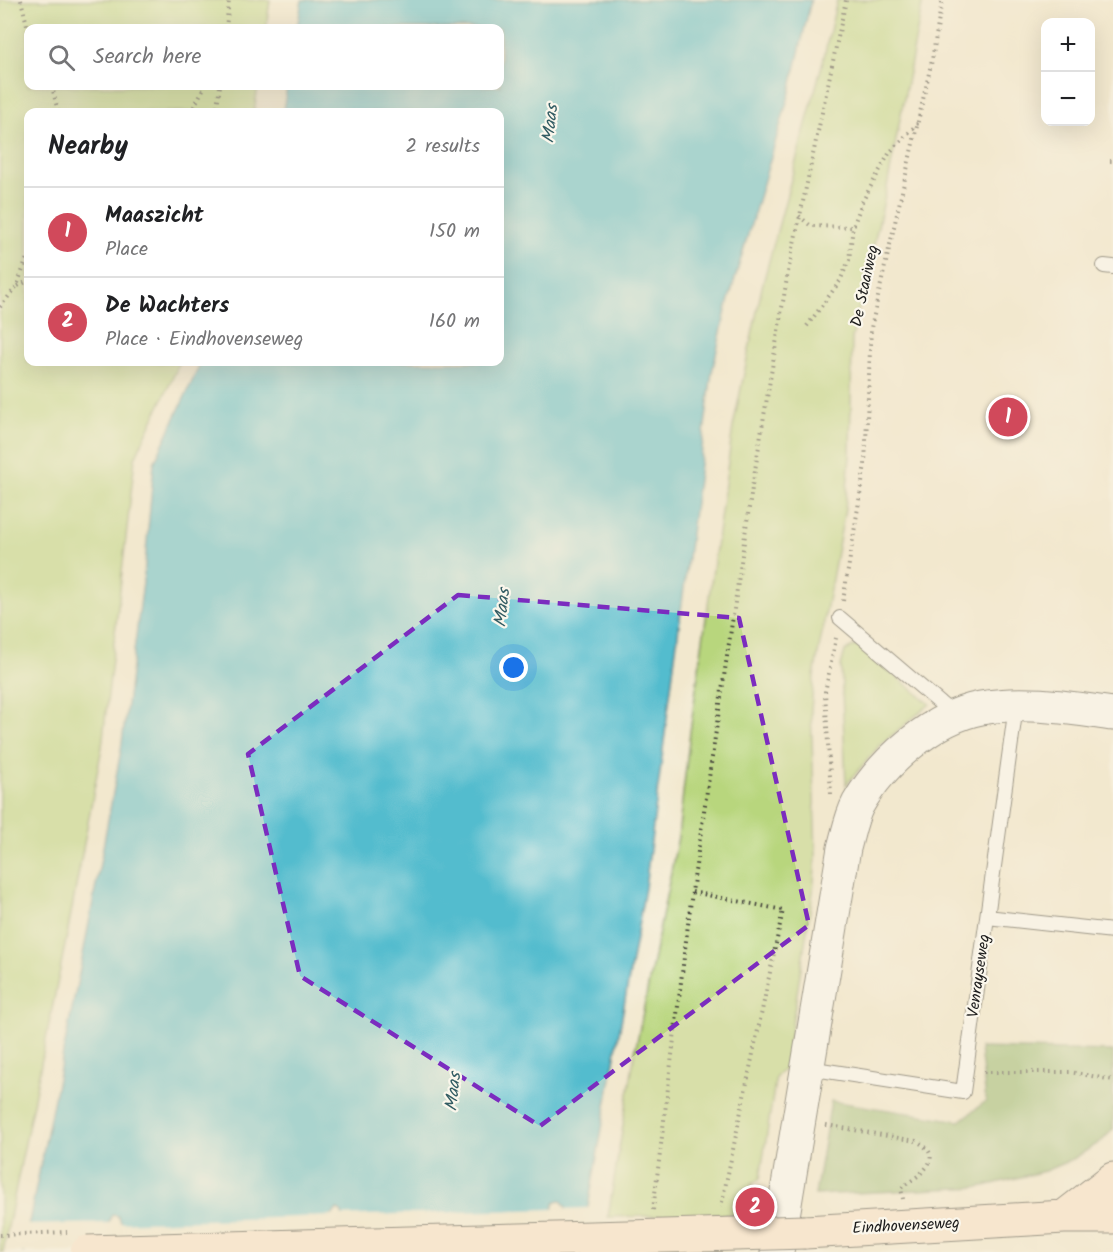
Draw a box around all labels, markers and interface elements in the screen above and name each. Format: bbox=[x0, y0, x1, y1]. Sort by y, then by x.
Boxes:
map controls bbox=[1041, 18, 1095, 126]
button: + bbox=[1041, 18, 1095, 72]
search box bbox=[24, 24, 504, 90]
text: Search here bbox=[93, 40, 201, 75]
icon: search bbox=[45, 41, 78, 74]
button: − bbox=[1041, 72, 1095, 126]
water label: Maas bbox=[535, 101, 568, 145]
text: Nearby bbox=[48, 126, 128, 168]
text: 2 results bbox=[405, 131, 480, 163]
text: Maaszicht bbox=[105, 199, 204, 234]
text: 1 bbox=[64, 216, 71, 248]
text: 150 m bbox=[429, 216, 480, 248]
text: Place bbox=[105, 234, 148, 266]
street label: De Staaiweg bbox=[844, 243, 886, 329]
text: De Wachters bbox=[105, 289, 229, 324]
text: 2 bbox=[62, 306, 73, 338]
text: 160 m bbox=[429, 306, 480, 338]
text: Place · Eindhovenseweg bbox=[105, 324, 303, 356]
pin: 1 bbox=[988, 394, 1028, 440]
water label: Maas bbox=[487, 585, 520, 629]
your location bbox=[499, 653, 528, 682]
street label: Venrayseweg bbox=[961, 933, 997, 1019]
water label: Maas bbox=[438, 1069, 471, 1113]
pin: 2 bbox=[736, 1184, 774, 1230]
street label: Eindhovenseweg bbox=[852, 1211, 960, 1241]

